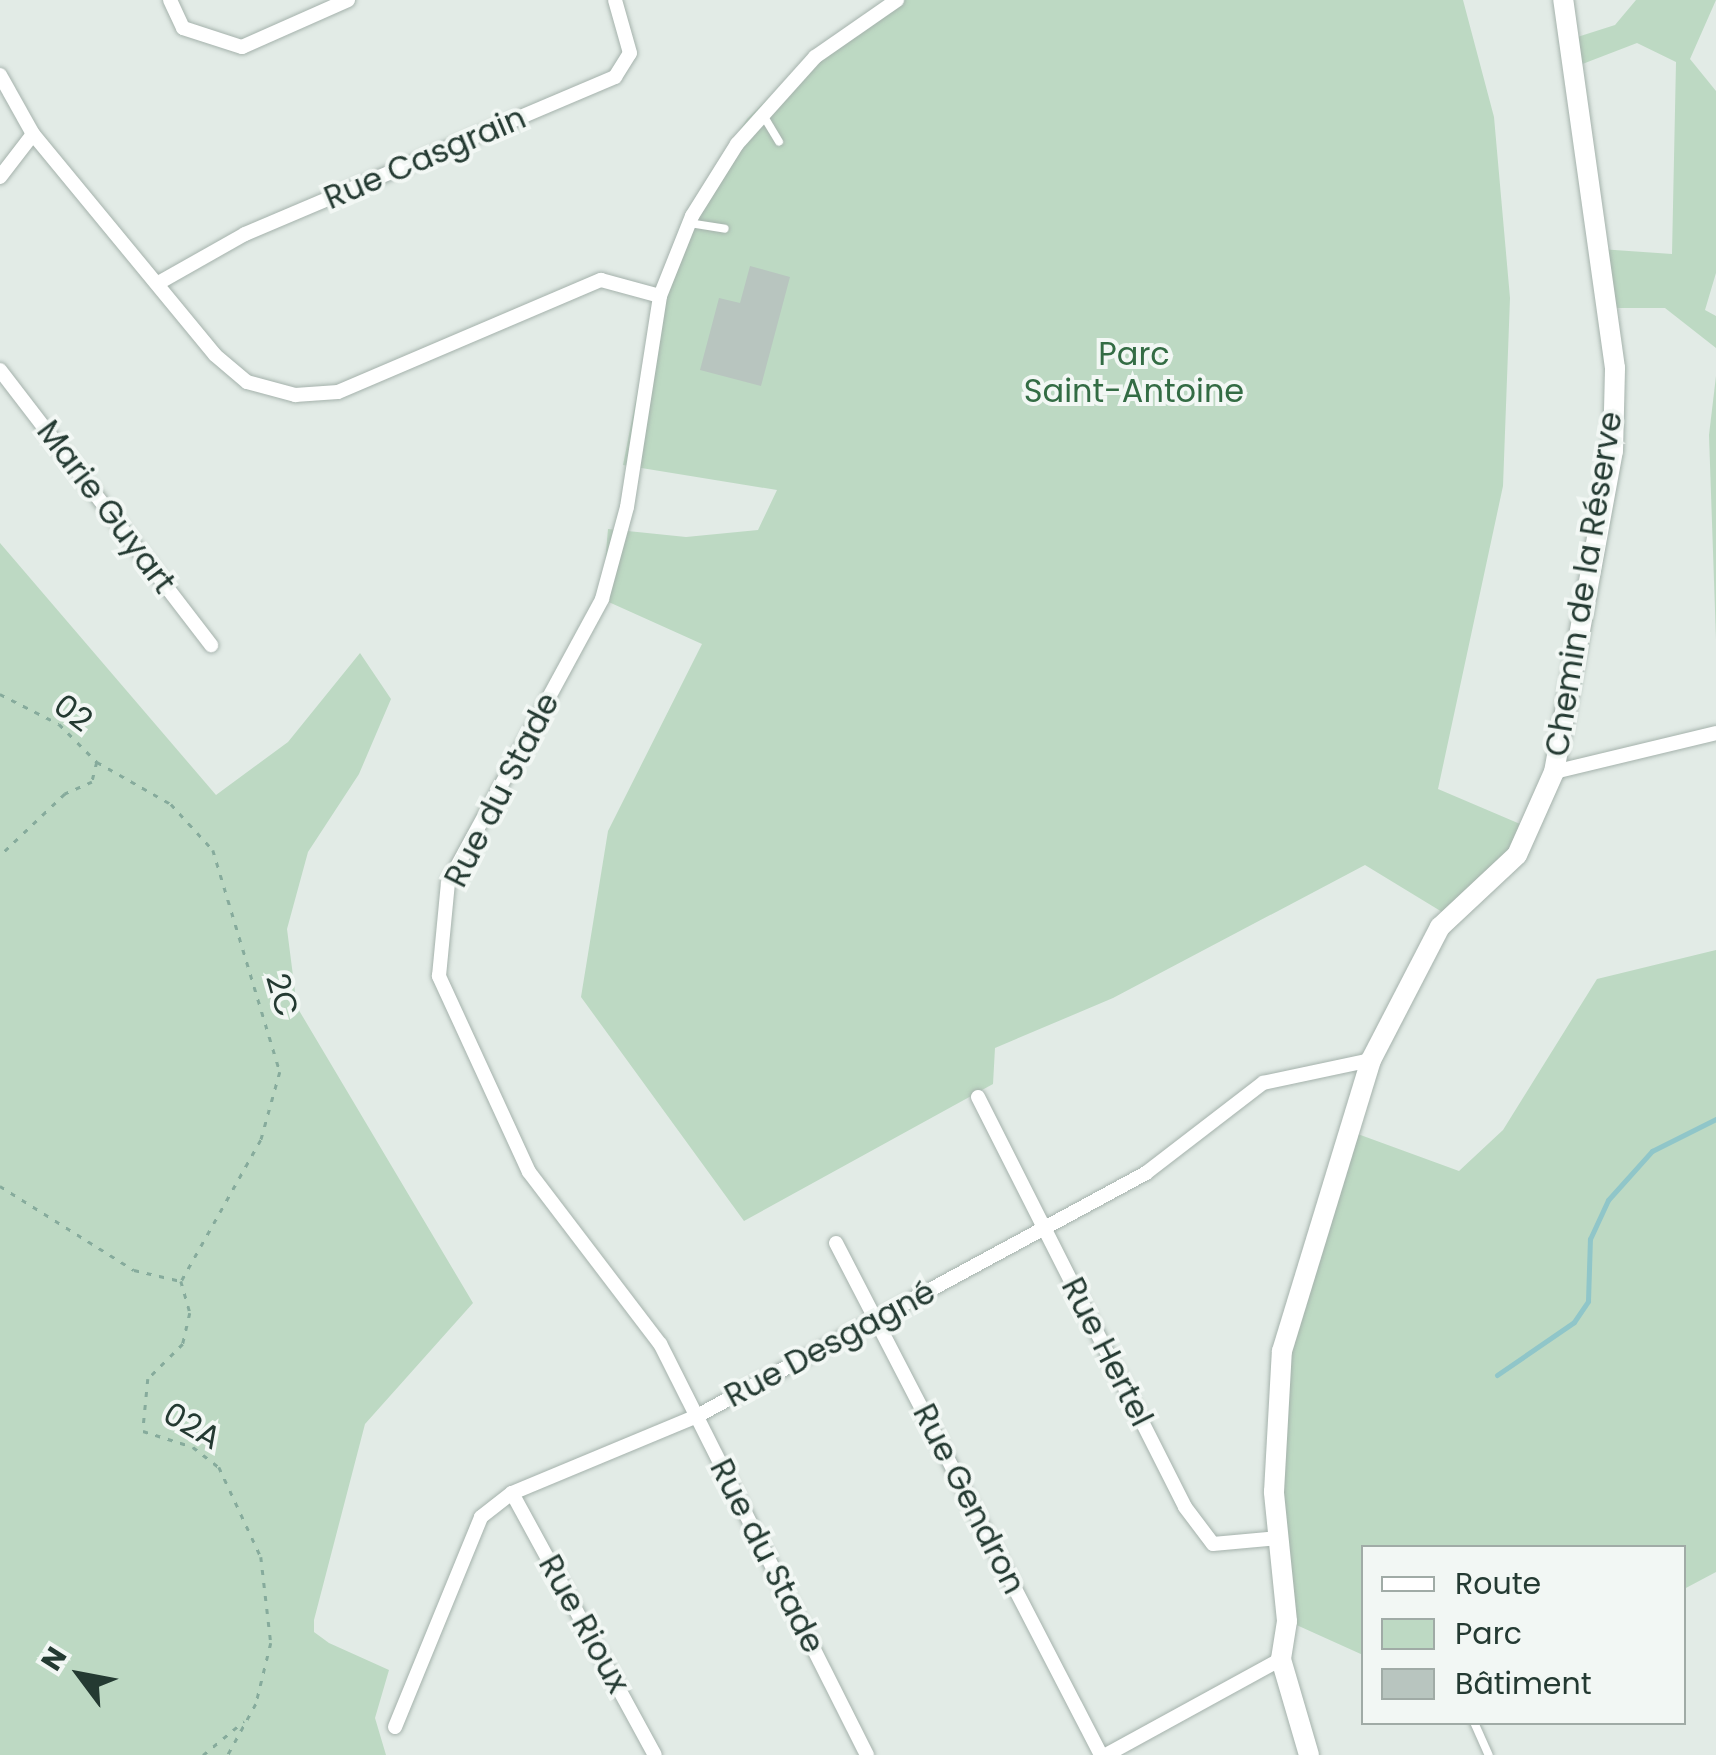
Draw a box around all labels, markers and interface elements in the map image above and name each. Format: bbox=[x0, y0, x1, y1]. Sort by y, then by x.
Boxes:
street label: Rue Casgrain bbox=[319, 98, 531, 218]
park label: Parc Saint-Antoine bbox=[1024, 336, 1244, 411]
street label: Chemin de la Réserve bbox=[1538, 409, 1630, 759]
street label: Marie Guyart bbox=[29, 413, 183, 601]
street label: 02 bbox=[46, 686, 100, 740]
street label: Rue du Stade bbox=[437, 687, 567, 893]
street label: 2C bbox=[258, 969, 306, 1021]
street label: Rue Hertel bbox=[1053, 1271, 1161, 1433]
street label: Rue Desgagné bbox=[718, 1272, 942, 1416]
street label: 02A bbox=[156, 1394, 228, 1458]
street label: Rue Gendron bbox=[905, 1398, 1033, 1600]
street label: Rue du Stade bbox=[702, 1453, 832, 1659]
legend bbox=[1361, 1545, 1686, 1725]
street label: Rue Rioux bbox=[530, 1548, 638, 1700]
text: Route bbox=[1455, 1562, 1541, 1605]
text: Parc bbox=[1455, 1612, 1522, 1655]
north arrow bbox=[30, 1625, 130, 1725]
text: N bbox=[32, 1640, 76, 1678]
text: Bâtiment bbox=[1455, 1662, 1592, 1705]

